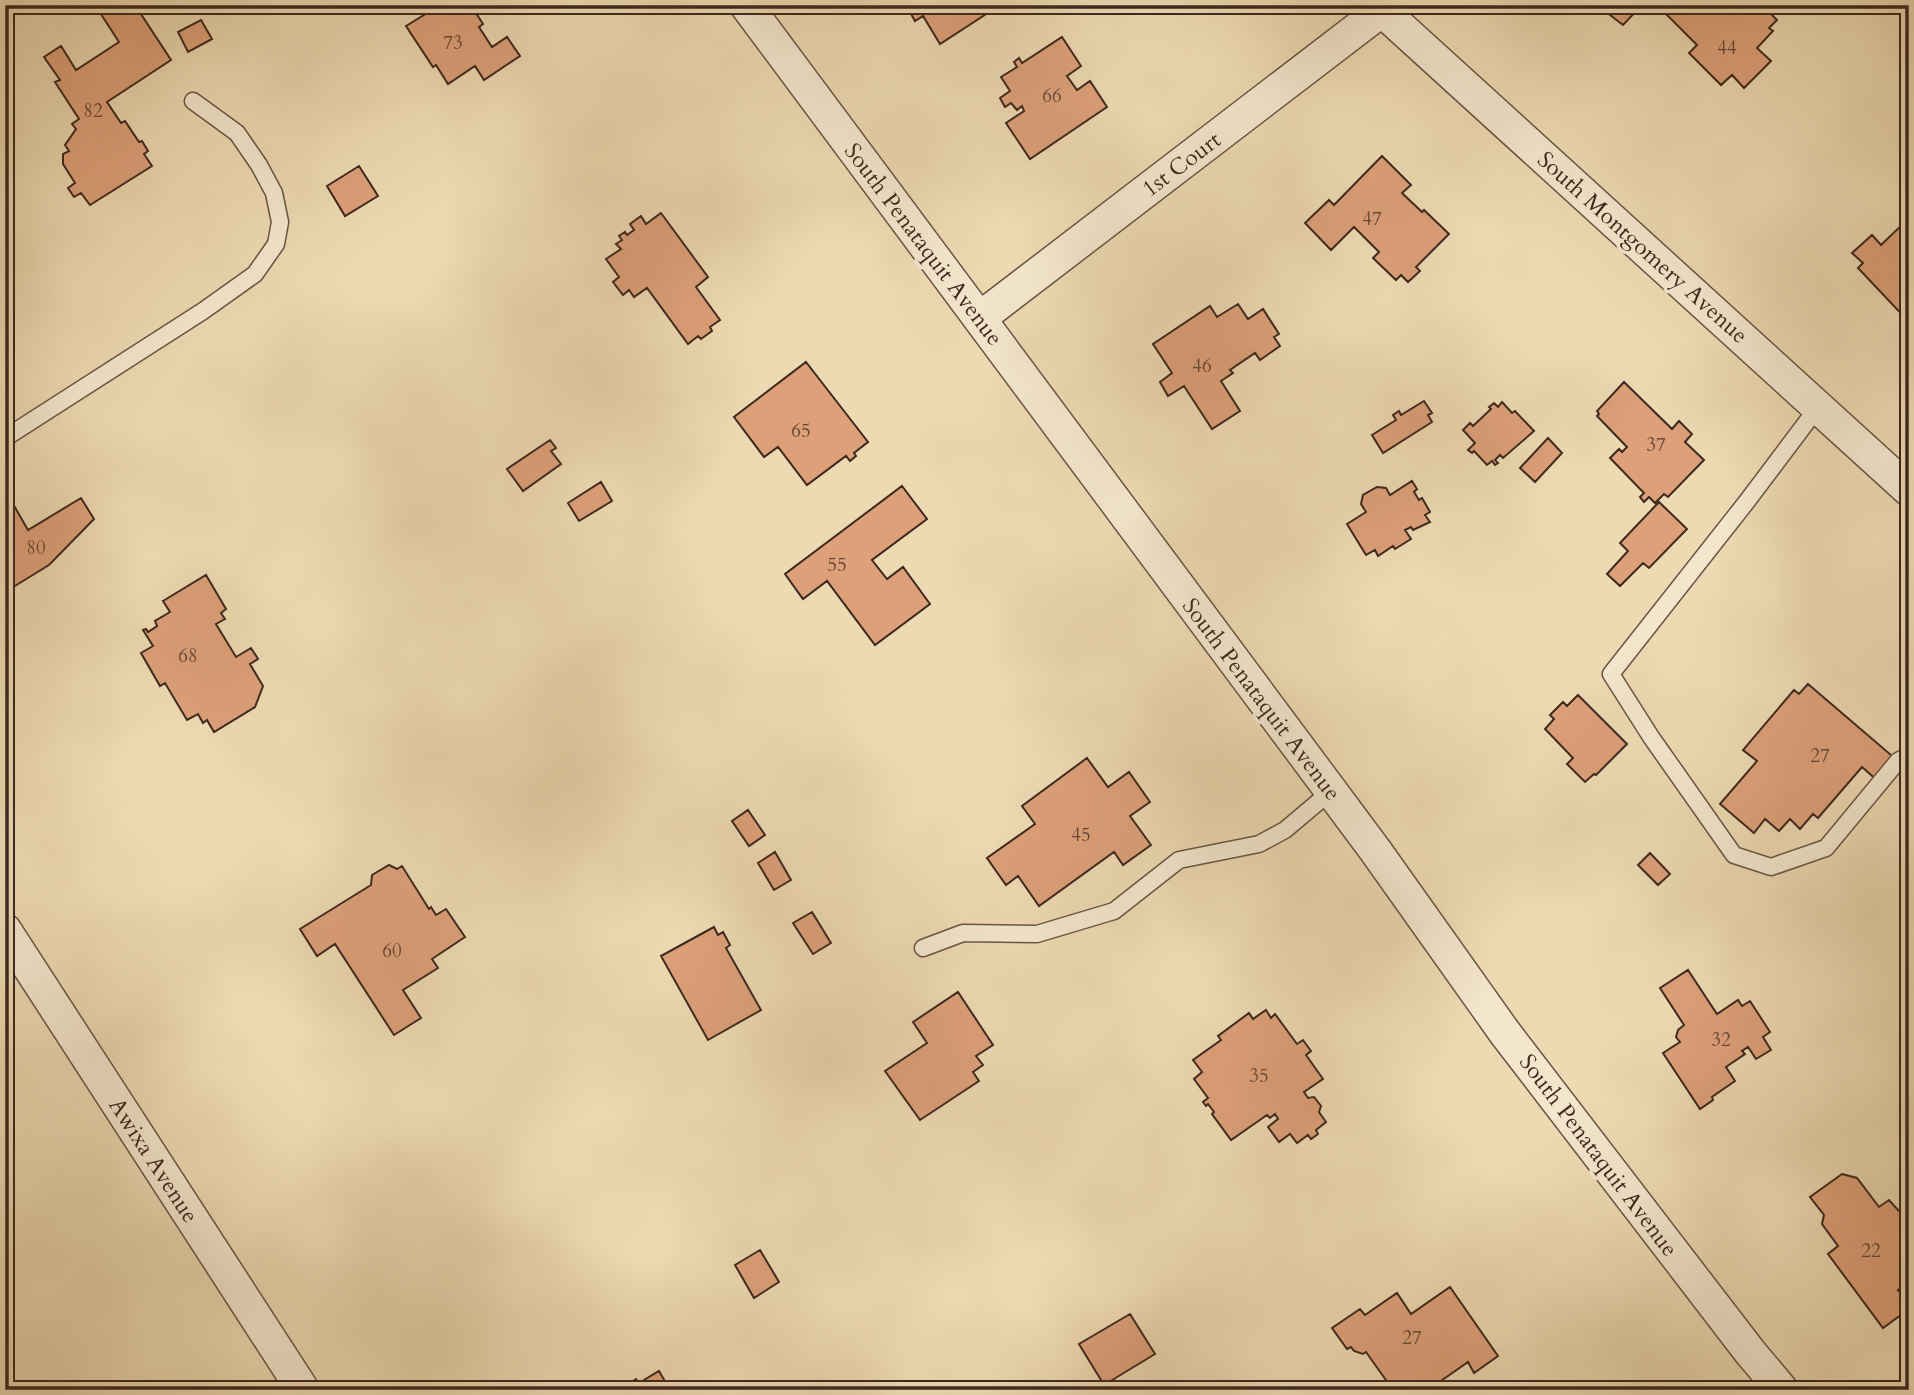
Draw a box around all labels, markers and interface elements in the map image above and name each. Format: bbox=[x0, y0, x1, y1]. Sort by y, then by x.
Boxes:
house number: 73 bbox=[443, 30, 463, 56]
house number: 44 bbox=[1717, 35, 1737, 61]
house number: 66 bbox=[1042, 83, 1062, 109]
house number: 82 bbox=[83, 98, 103, 124]
street label: 1st Court bbox=[1136, 125, 1227, 204]
street label: South Penataquit Avenue bbox=[837, 137, 1010, 352]
street label: South Montgomery Avenue bbox=[1531, 144, 1755, 350]
house number: 47 bbox=[1362, 206, 1382, 232]
house number: 46 bbox=[1192, 353, 1212, 379]
house number: 65 bbox=[791, 418, 811, 444]
house number: 37 bbox=[1646, 432, 1666, 458]
house number: 80 bbox=[26, 535, 46, 561]
house number: 55 bbox=[827, 552, 847, 578]
street label: South Penataquit Avenue bbox=[1175, 592, 1348, 807]
house number: 68 bbox=[178, 643, 198, 669]
house number: 27 bbox=[1810, 743, 1830, 769]
house number: 45 bbox=[1071, 822, 1091, 848]
house number: 60 bbox=[382, 938, 402, 964]
house number: 32 bbox=[1711, 1027, 1731, 1053]
street label: South Penataquit Avenue bbox=[1512, 1048, 1685, 1263]
house number: 35 bbox=[1249, 1063, 1269, 1089]
street label: Awixa Avenue bbox=[102, 1092, 206, 1229]
house number: 22 bbox=[1861, 1238, 1881, 1264]
house number: 27 bbox=[1402, 1325, 1422, 1351]

